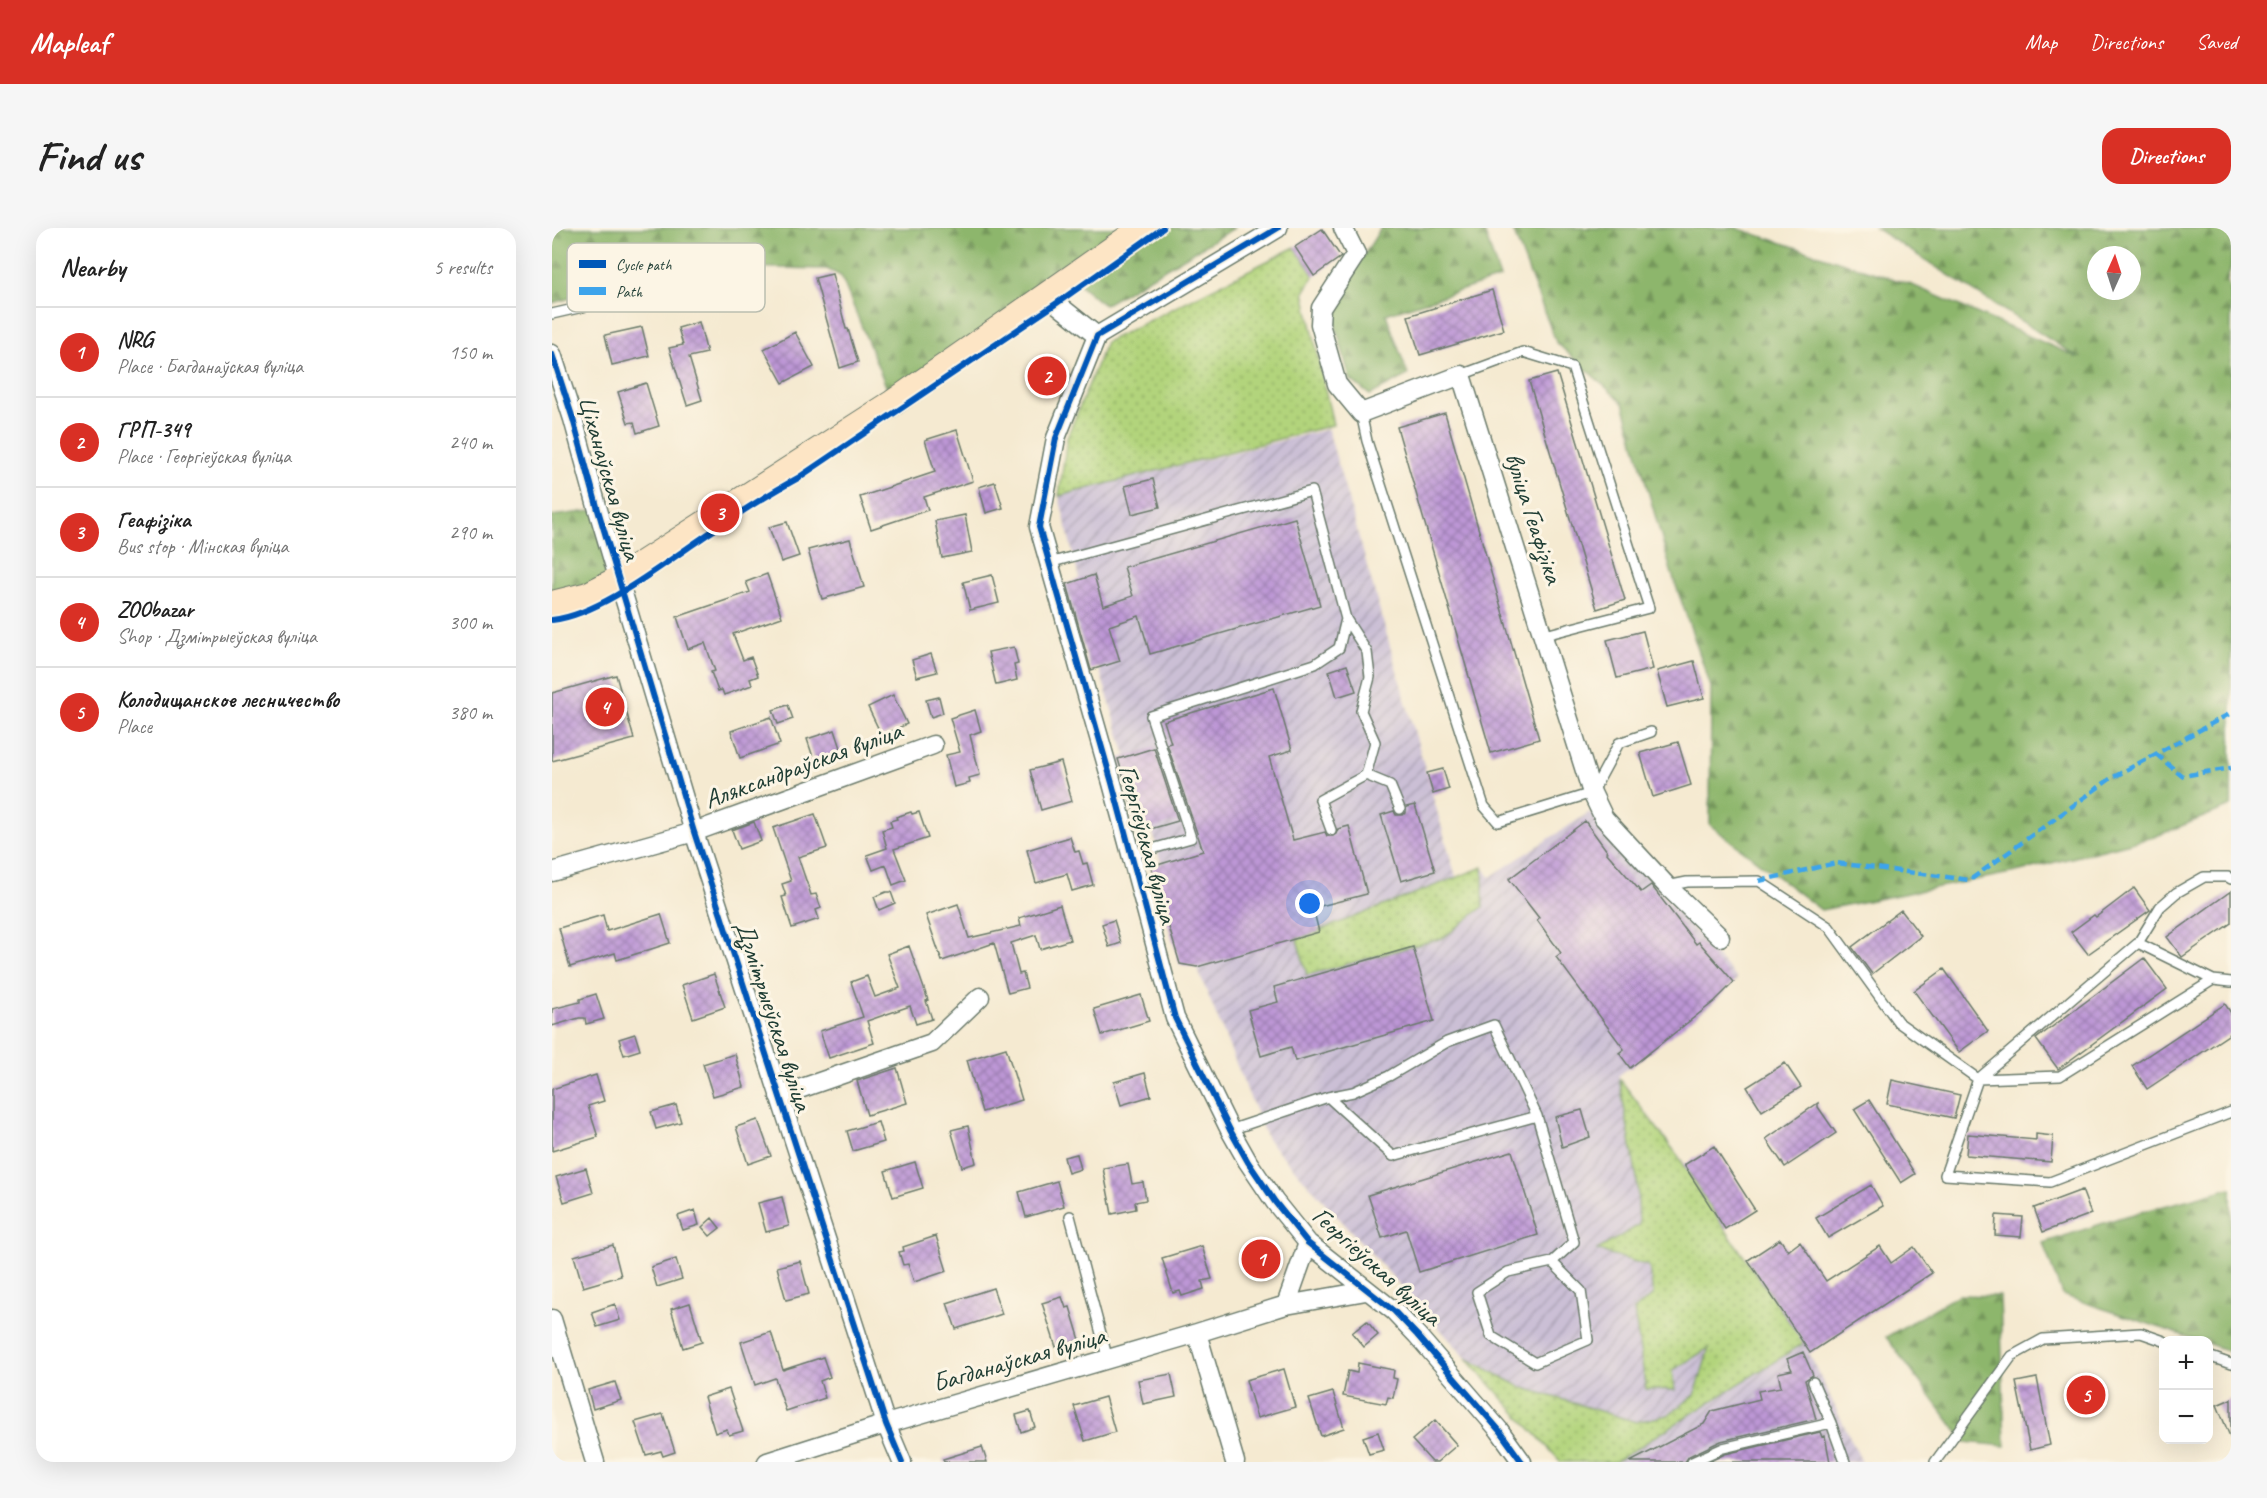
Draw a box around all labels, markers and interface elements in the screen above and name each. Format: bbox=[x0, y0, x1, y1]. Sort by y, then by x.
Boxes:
text: Mapleaf bbox=[30, 25, 108, 60]
text: Map bbox=[2025, 29, 2057, 55]
text: Directions bbox=[2090, 29, 2163, 55]
text: Saved bbox=[2196, 29, 2237, 55]
button: Directions bbox=[2102, 128, 2231, 184]
text: Find us bbox=[36, 130, 141, 183]
legend bbox=[567, 243, 765, 312]
north arrow bbox=[2087, 246, 2141, 300]
text: Nearby bbox=[60, 251, 125, 284]
text: 5 results bbox=[433, 255, 492, 280]
text: Cycle path bbox=[616, 255, 672, 275]
text: Path bbox=[616, 282, 643, 302]
text: NRG bbox=[117, 326, 153, 354]
text: 1 bbox=[75, 340, 84, 365]
text: 150 m bbox=[449, 340, 492, 365]
text: Place · Багданаўская вуліца bbox=[117, 354, 303, 379]
pin: 2 bbox=[1028, 354, 1066, 398]
street label: Ціханаўская вуліца bbox=[571, 392, 650, 566]
text: ГРП-349 bbox=[117, 416, 190, 444]
text: 2 bbox=[75, 430, 84, 455]
text: 240 m bbox=[449, 430, 492, 455]
text: Place · Георгіеўская вуліца bbox=[117, 444, 291, 469]
street label: вуліца Геафізіка bbox=[1496, 448, 1571, 590]
pin: 3 bbox=[700, 490, 740, 536]
text: Геафізіка bbox=[117, 506, 191, 534]
text: 3 bbox=[75, 520, 84, 545]
text: 290 m bbox=[449, 520, 492, 545]
text: Bus stop · Мінская вуліца bbox=[117, 534, 288, 559]
text: ZOObazar bbox=[117, 596, 193, 624]
text: 4 bbox=[75, 610, 84, 635]
text: 300 m bbox=[449, 610, 492, 635]
text: Shop · Дзмітрыеўская вуліца bbox=[117, 624, 317, 649]
pin: 4 bbox=[586, 684, 624, 730]
text: Колодищанское лесничество bbox=[117, 686, 339, 714]
text: 5 bbox=[75, 700, 84, 725]
text: 380 m bbox=[449, 700, 492, 725]
street label: Аляксандраўская вуліца bbox=[700, 713, 908, 816]
text: Place bbox=[117, 714, 152, 739]
street label: Георгіеўская вуліца bbox=[1111, 761, 1185, 929]
your location bbox=[1295, 889, 1324, 918]
street label: Дзмітрыеўская вуліца bbox=[727, 917, 821, 1117]
street label: Георгіеўская вуліца bbox=[1305, 1199, 1450, 1334]
pin: 1 bbox=[1242, 1236, 1280, 1282]
street label: Багданаўская вуліца bbox=[928, 1318, 1111, 1400]
map controls bbox=[2159, 1336, 2213, 1444]
button: + bbox=[2159, 1336, 2213, 1390]
pin: 5 bbox=[2066, 1372, 2105, 1418]
button: − bbox=[2159, 1390, 2213, 1444]

